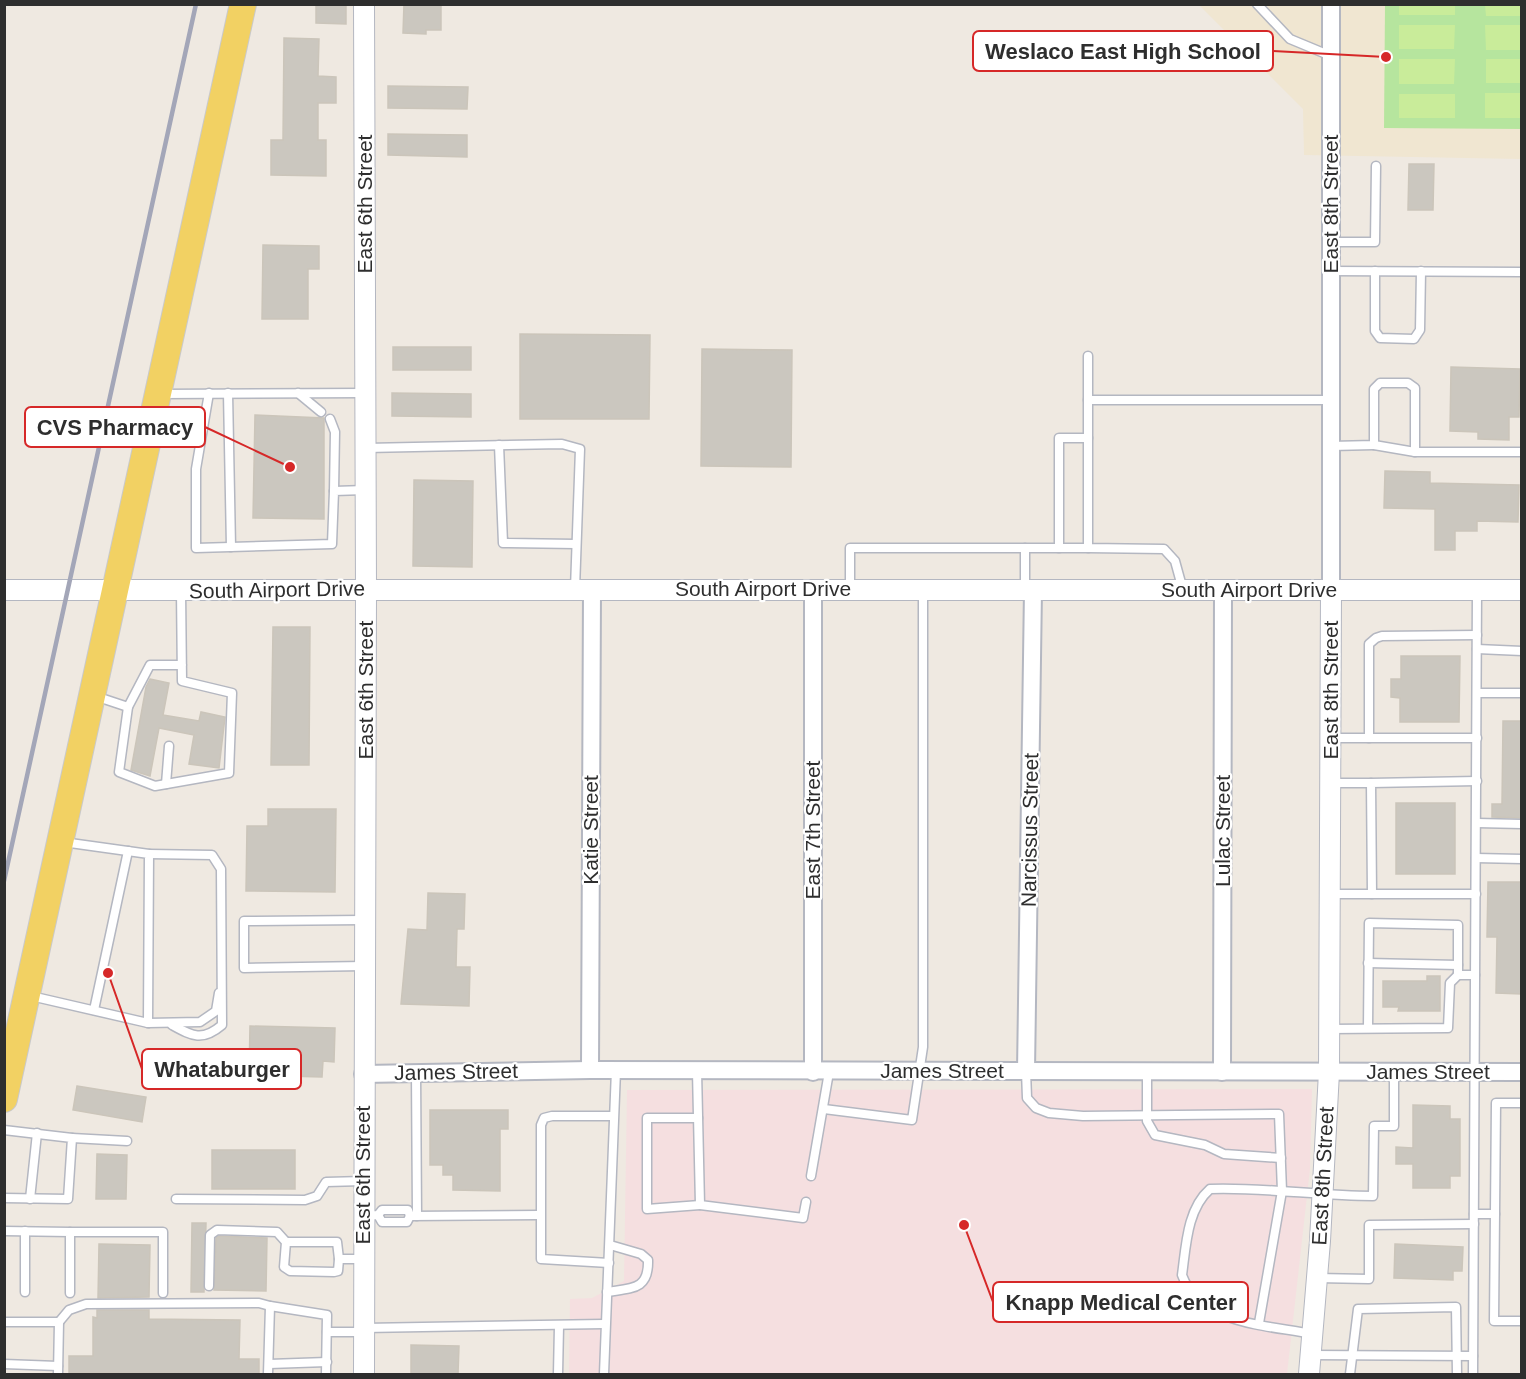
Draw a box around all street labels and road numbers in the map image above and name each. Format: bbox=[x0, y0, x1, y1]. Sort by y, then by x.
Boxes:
street label: East 6th Street bbox=[353, 134, 376, 273]
street label: East 8th Street bbox=[1319, 134, 1342, 273]
street label: South Airport Drive bbox=[189, 576, 365, 603]
street label: South Airport Drive bbox=[675, 577, 851, 600]
street label: South Airport Drive bbox=[1161, 578, 1337, 601]
street label: East 6th Street bbox=[354, 620, 377, 759]
street label: East 8th Street bbox=[1319, 620, 1342, 759]
street label: Narcissus Street bbox=[1017, 753, 1042, 907]
street label: East 7th Street bbox=[801, 760, 824, 899]
street label: Katie Street bbox=[579, 775, 602, 885]
street label: Lulac Street bbox=[1211, 775, 1234, 887]
street label: James Street bbox=[394, 1059, 518, 1084]
street label: James Street bbox=[880, 1059, 1004, 1082]
street label: James Street bbox=[1366, 1060, 1490, 1083]
street label: East 6th Street bbox=[351, 1105, 374, 1244]
street label: East 8th Street bbox=[1307, 1106, 1338, 1246]

